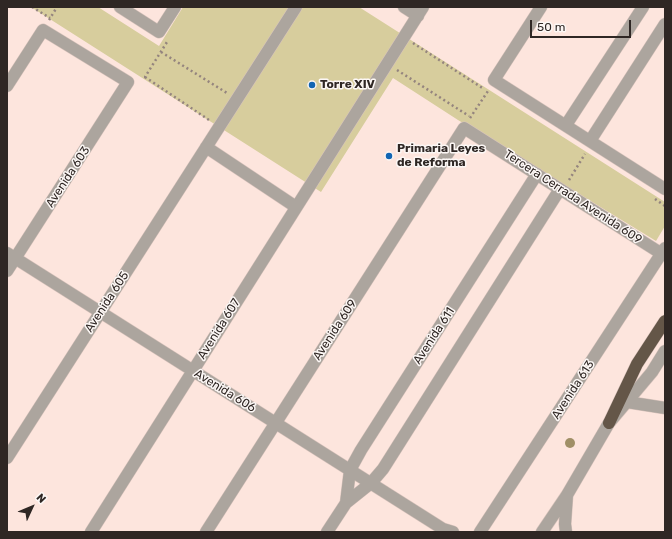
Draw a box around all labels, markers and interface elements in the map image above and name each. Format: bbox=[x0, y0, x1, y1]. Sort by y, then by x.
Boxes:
scale bar bbox=[532, 12, 633, 38]
text: 50 m bbox=[537, 20, 565, 34]
place label: Torre XIV bbox=[320, 78, 375, 92]
marker: Torre XIV bbox=[307, 80, 317, 90]
place label: Primaria Leyes de Reforma bbox=[397, 142, 485, 170]
street label: Avenida 603 bbox=[43, 144, 93, 210]
street label: Tercera Cerrada Avenida 609 bbox=[502, 147, 644, 247]
marker: Primaria Leyes de Reforma bbox=[384, 151, 394, 161]
street label: Avenida 605 bbox=[82, 269, 132, 335]
street label: Avenida 607 bbox=[195, 296, 243, 362]
street label: Avenida 609 bbox=[310, 297, 360, 363]
street label: Avenida 611 bbox=[410, 305, 458, 367]
street label: Avenida 613 bbox=[549, 358, 597, 422]
street label: Avenida 606 bbox=[192, 366, 258, 416]
north arrow bbox=[12, 487, 52, 527]
text: N bbox=[34, 491, 48, 506]

